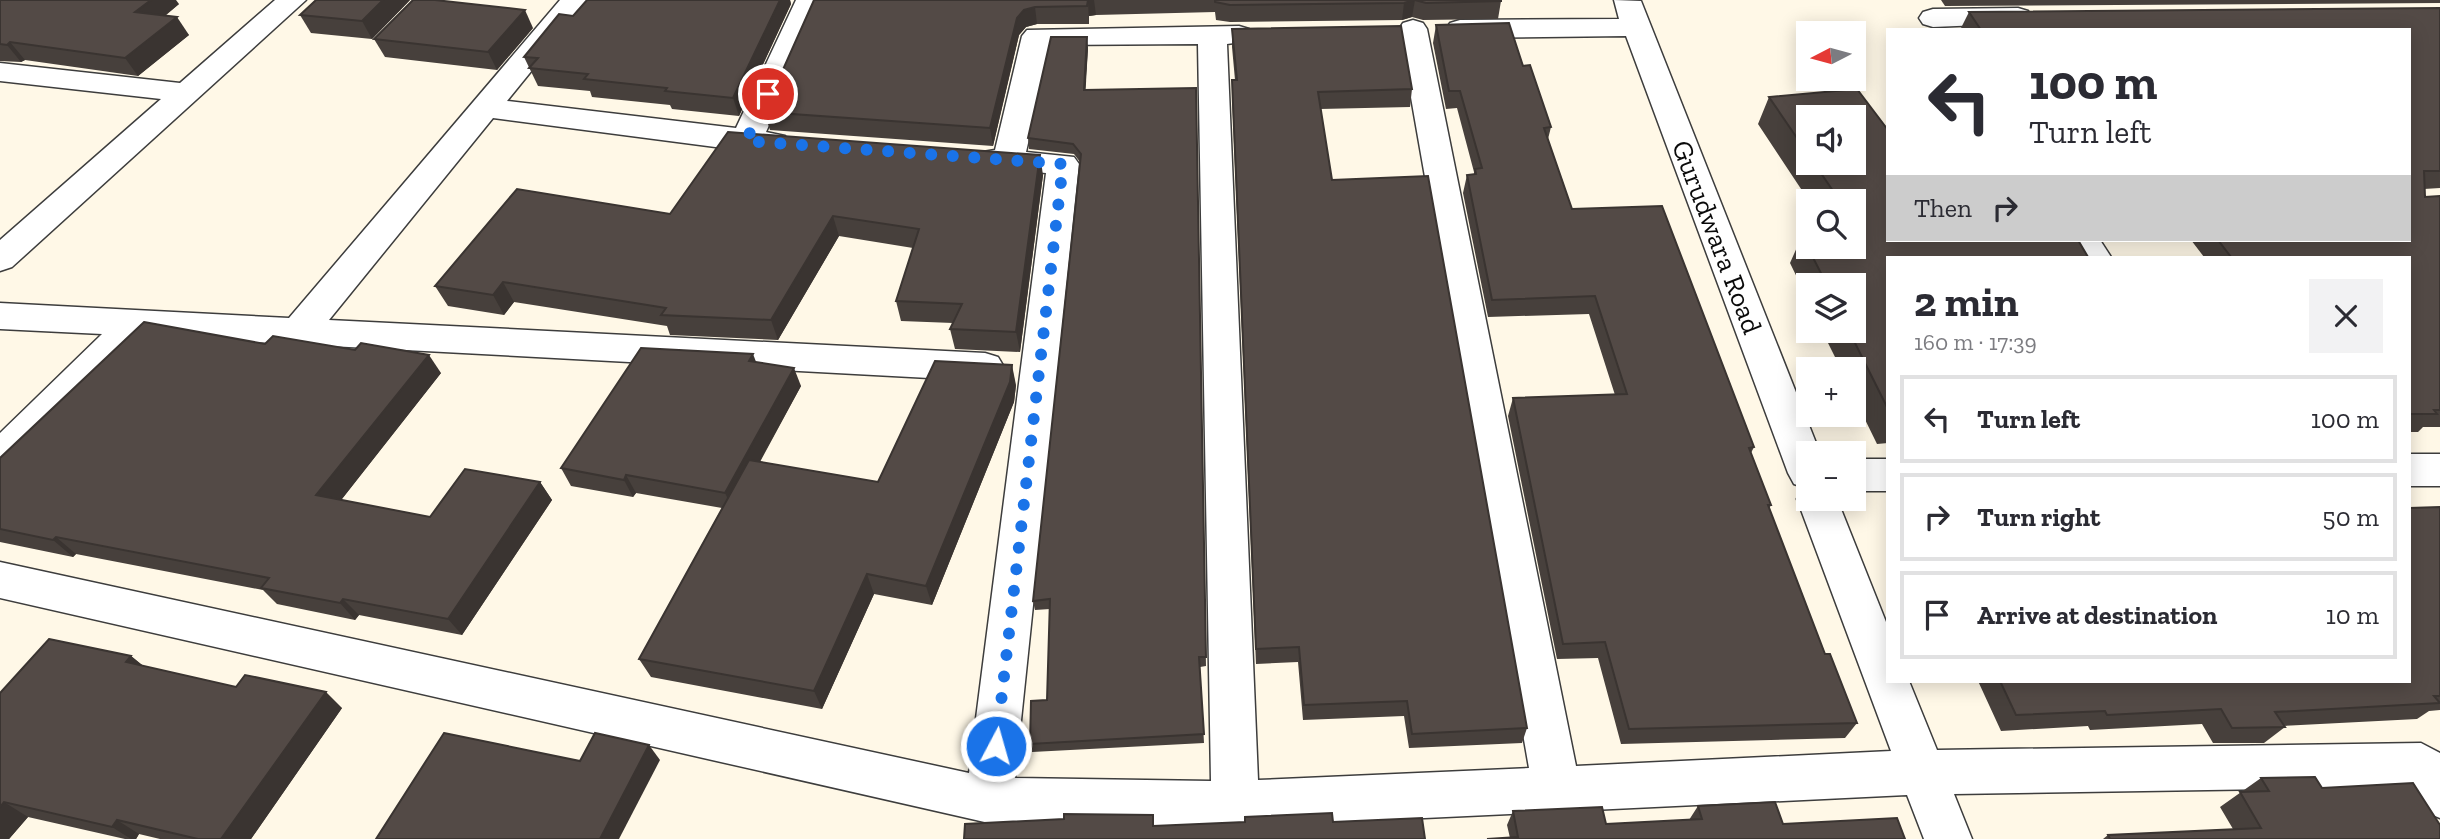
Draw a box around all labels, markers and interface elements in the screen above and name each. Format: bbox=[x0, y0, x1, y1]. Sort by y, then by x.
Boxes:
north arrow bbox=[1796, 21, 1866, 91]
map controls bbox=[1796, 21, 1866, 511]
text: 100 m bbox=[2029, 53, 2157, 112]
icon: left bbox=[1914, 56, 2005, 147]
pin bbox=[738, 64, 798, 124]
icon: arrive bbox=[749, 75, 787, 113]
button: sound bbox=[1796, 105, 1866, 175]
text: Turn left bbox=[2029, 113, 2151, 151]
street label: Gurudwara Road bbox=[1665, 136, 1769, 338]
button: search bbox=[1796, 189, 1866, 259]
icon: right bbox=[1986, 189, 2024, 227]
text: Then bbox=[1914, 192, 1972, 224]
button: layers bbox=[1796, 273, 1866, 343]
text: 2 min bbox=[1914, 276, 2019, 327]
button: close bbox=[2309, 279, 2383, 353]
text: 160 m · 17:39 bbox=[1914, 328, 2037, 356]
button: + bbox=[1796, 357, 1866, 427]
icon: left bbox=[1918, 400, 1956, 438]
text: Turn left bbox=[1977, 403, 2080, 435]
text: 100 m bbox=[2311, 403, 2379, 435]
button: − bbox=[1796, 441, 1866, 511]
icon: right bbox=[1918, 498, 1956, 536]
text: Turn right bbox=[1977, 501, 2100, 533]
text: 50 m bbox=[2322, 501, 2379, 533]
icon: arrive bbox=[1918, 596, 1956, 634]
text: Arrive at destination bbox=[1977, 599, 2217, 631]
text: 10 m bbox=[2326, 599, 2379, 631]
position arrow bbox=[959, 709, 1033, 783]

